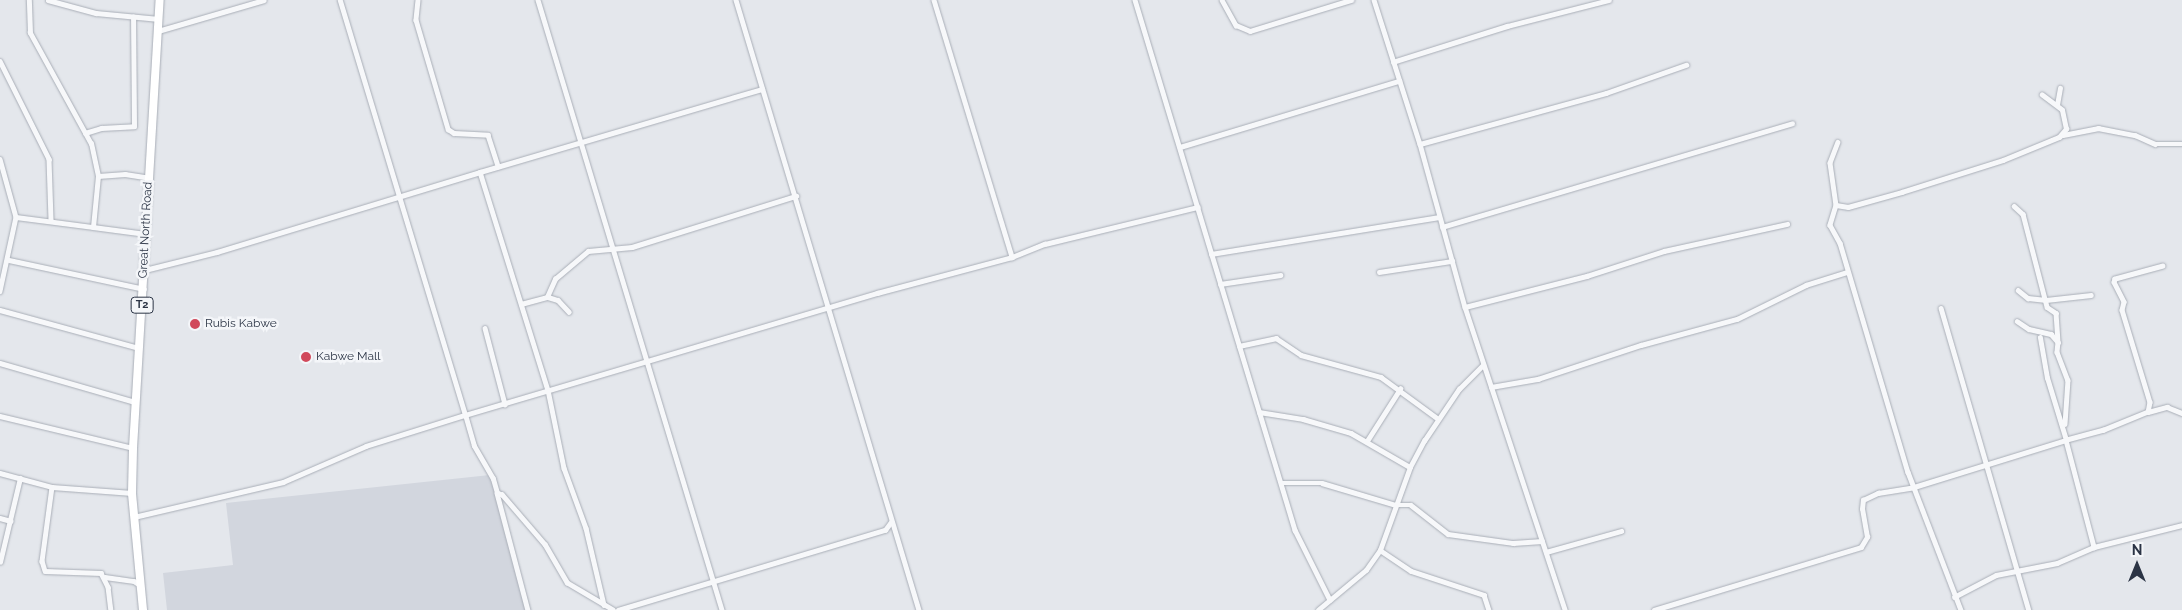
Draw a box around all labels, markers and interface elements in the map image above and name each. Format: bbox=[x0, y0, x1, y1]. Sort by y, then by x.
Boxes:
street label: Great North Road bbox=[136, 181, 156, 279]
road number: T2 bbox=[130, 296, 154, 314]
place label: Rubis Kabwe bbox=[205, 317, 277, 331]
marker: Rubis Kabwe bbox=[189, 318, 201, 330]
place label: Kabwe Mall bbox=[316, 350, 381, 364]
marker: Kabwe Mall bbox=[300, 351, 312, 363]
north arrow bbox=[2112, 540, 2162, 590]
text: N bbox=[2132, 542, 2142, 558]

